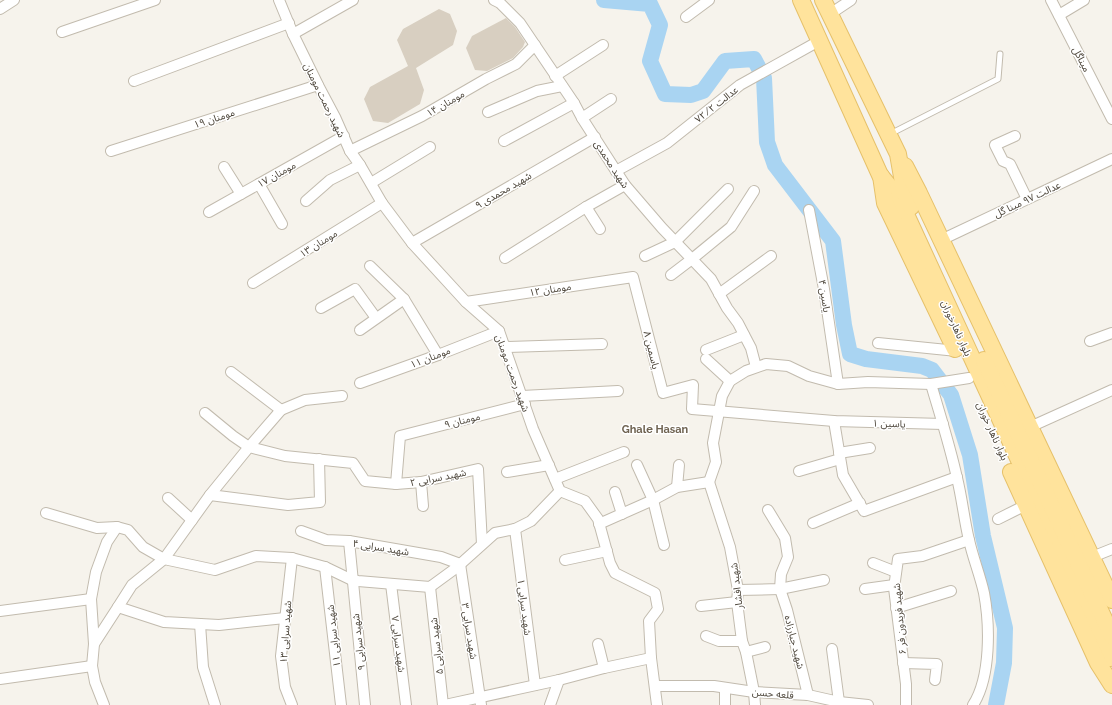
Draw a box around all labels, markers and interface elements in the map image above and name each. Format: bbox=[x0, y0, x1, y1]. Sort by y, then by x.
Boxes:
street label: میناگل bbox=[1071, 45, 1093, 74]
street label: شهید رحمت مومنان bbox=[301, 61, 347, 140]
street label: عدالت ۷۲/۲ bbox=[692, 84, 740, 125]
street label: مومنان ۱۴ bbox=[424, 88, 467, 120]
street label: مومنان ۱۹ bbox=[192, 107, 236, 131]
street label: شهید محمدی bbox=[592, 138, 631, 190]
street label: مومنان ۱۷ bbox=[255, 159, 298, 190]
street label: ۹ شهید محمدی bbox=[473, 170, 533, 211]
street label: عدالت ۹۷ مینا گل bbox=[992, 179, 1062, 220]
street label: مومنان ۱۳ bbox=[297, 228, 340, 260]
street label: یاسین ۴ bbox=[816, 279, 833, 313]
street label: مومنان ۱۲ bbox=[528, 281, 572, 299]
street label: بلوار ناهارخوران bbox=[938, 299, 974, 358]
street label: یاسمین ۸ bbox=[641, 330, 662, 370]
street label: شهید رحمت مومنان bbox=[493, 333, 532, 414]
street label: مومنان ۱۱ bbox=[408, 345, 452, 371]
street label: بلوار ناهار خوران bbox=[974, 400, 1010, 463]
street label: مومنان ۹ bbox=[443, 411, 481, 431]
street label: یاسین ۱ bbox=[872, 417, 906, 430]
district label: Ghale Hasan bbox=[622, 423, 689, 436]
street label: شهید سرایی ۲ bbox=[409, 467, 468, 489]
street label: شهید سرایی ۴ bbox=[352, 538, 410, 558]
street label: شهید افشار bbox=[728, 562, 746, 611]
street label: شهید سرایی ۱ bbox=[515, 578, 533, 636]
street label: شهید فریدون فر ۶ bbox=[891, 583, 909, 655]
street label: شهید سرایی ۱۳ bbox=[278, 600, 294, 664]
street label: شهید سرایی ۳ bbox=[459, 602, 479, 660]
street label: شهید سرایی ۱۱ bbox=[325, 604, 343, 668]
street label: شهید سرایی ۹ bbox=[350, 613, 368, 671]
street label: شهید جبارزاده bbox=[782, 614, 807, 671]
street label: شهید سرایی ۷ bbox=[389, 615, 407, 673]
street label: شهید سرایی ۵ bbox=[428, 617, 446, 675]
street label: قلعه حسن bbox=[752, 686, 795, 701]

